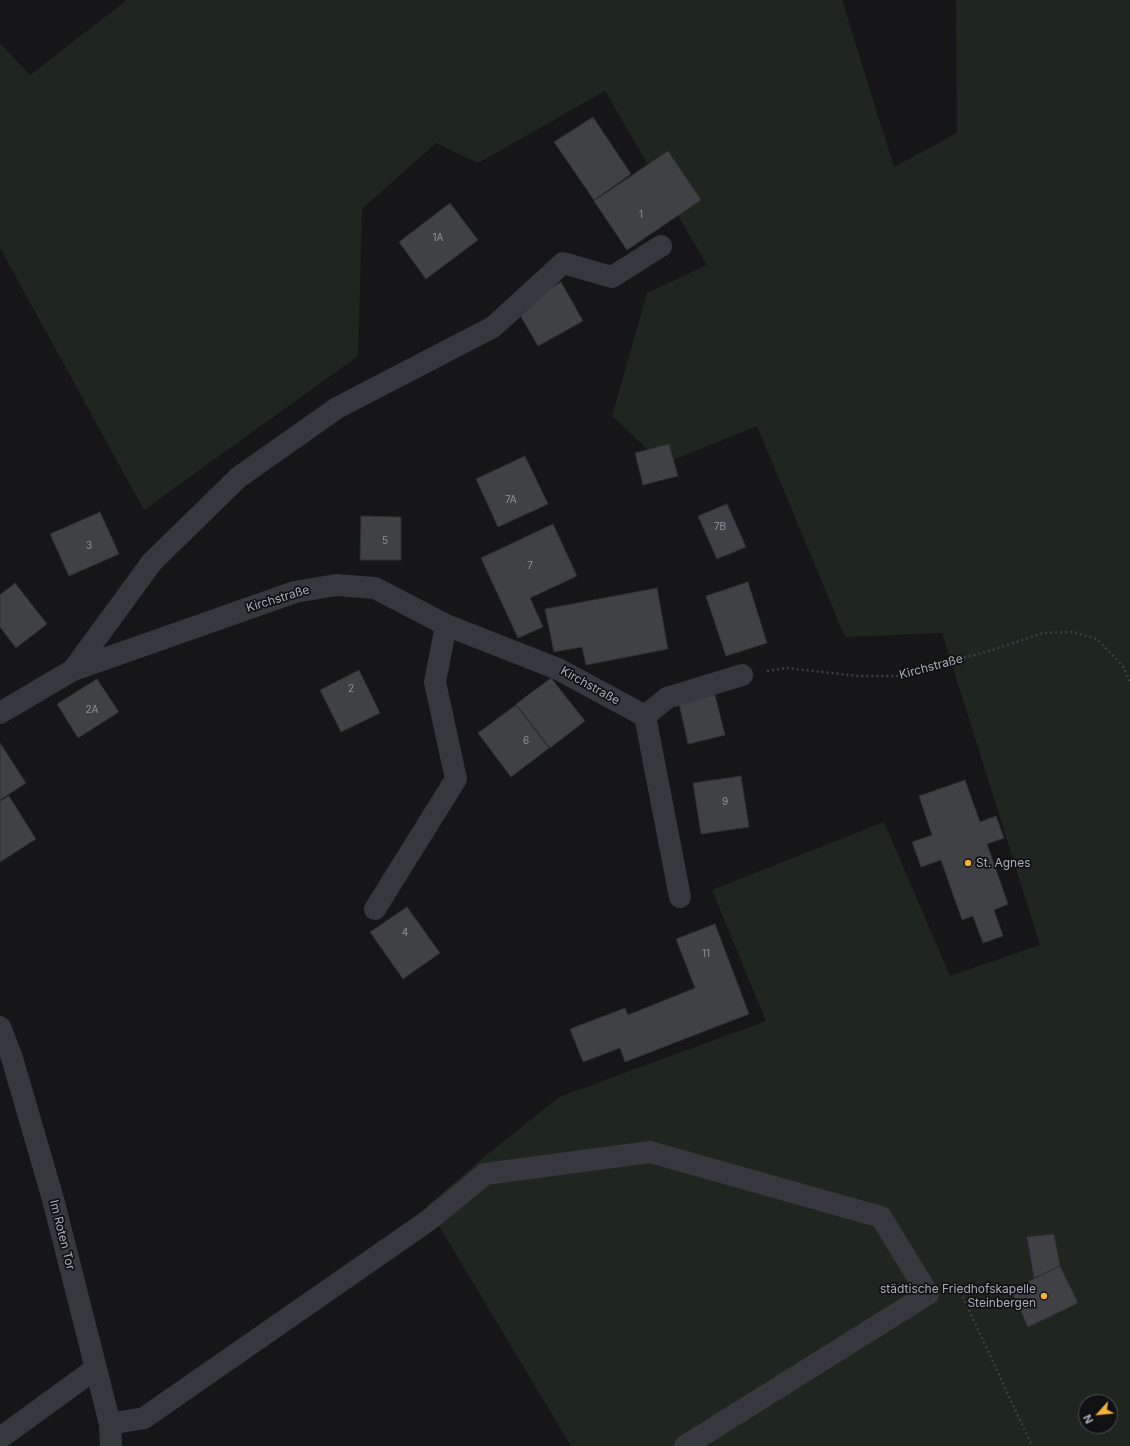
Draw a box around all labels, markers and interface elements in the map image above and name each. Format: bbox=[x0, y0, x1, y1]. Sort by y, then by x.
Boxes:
house number: 1 bbox=[639, 209, 643, 221]
house number: 1A bbox=[433, 232, 443, 244]
house number: 7A bbox=[505, 494, 517, 506]
house number: 7B bbox=[714, 521, 726, 533]
house number: 5 bbox=[382, 535, 388, 547]
house number: 3 bbox=[86, 540, 92, 552]
house number: 7 bbox=[527, 560, 533, 572]
street label: Kirchstraße bbox=[245, 583, 311, 615]
street label: Kirchstraße bbox=[898, 652, 964, 682]
street label: Kirchstraße bbox=[558, 664, 622, 708]
house number: 2 bbox=[348, 683, 354, 695]
house number: 2A bbox=[86, 704, 98, 716]
house number: 6 bbox=[523, 735, 529, 747]
house number: 9 bbox=[722, 796, 728, 808]
place label: St. Agnes bbox=[976, 856, 1031, 870]
marker: St. Agnes bbox=[963, 858, 973, 868]
house number: 4 bbox=[402, 927, 408, 939]
house number: 11 bbox=[702, 948, 710, 960]
street label: Im Roten Tor bbox=[46, 1199, 78, 1271]
place label: städtische Friedhofskapelle Steinbergen bbox=[880, 1282, 1036, 1310]
marker: städtische Friedhofskapelle Steinbergen bbox=[1039, 1291, 1049, 1301]
north arrow bbox=[1078, 1394, 1118, 1434]
text: N bbox=[1080, 1412, 1096, 1426]

